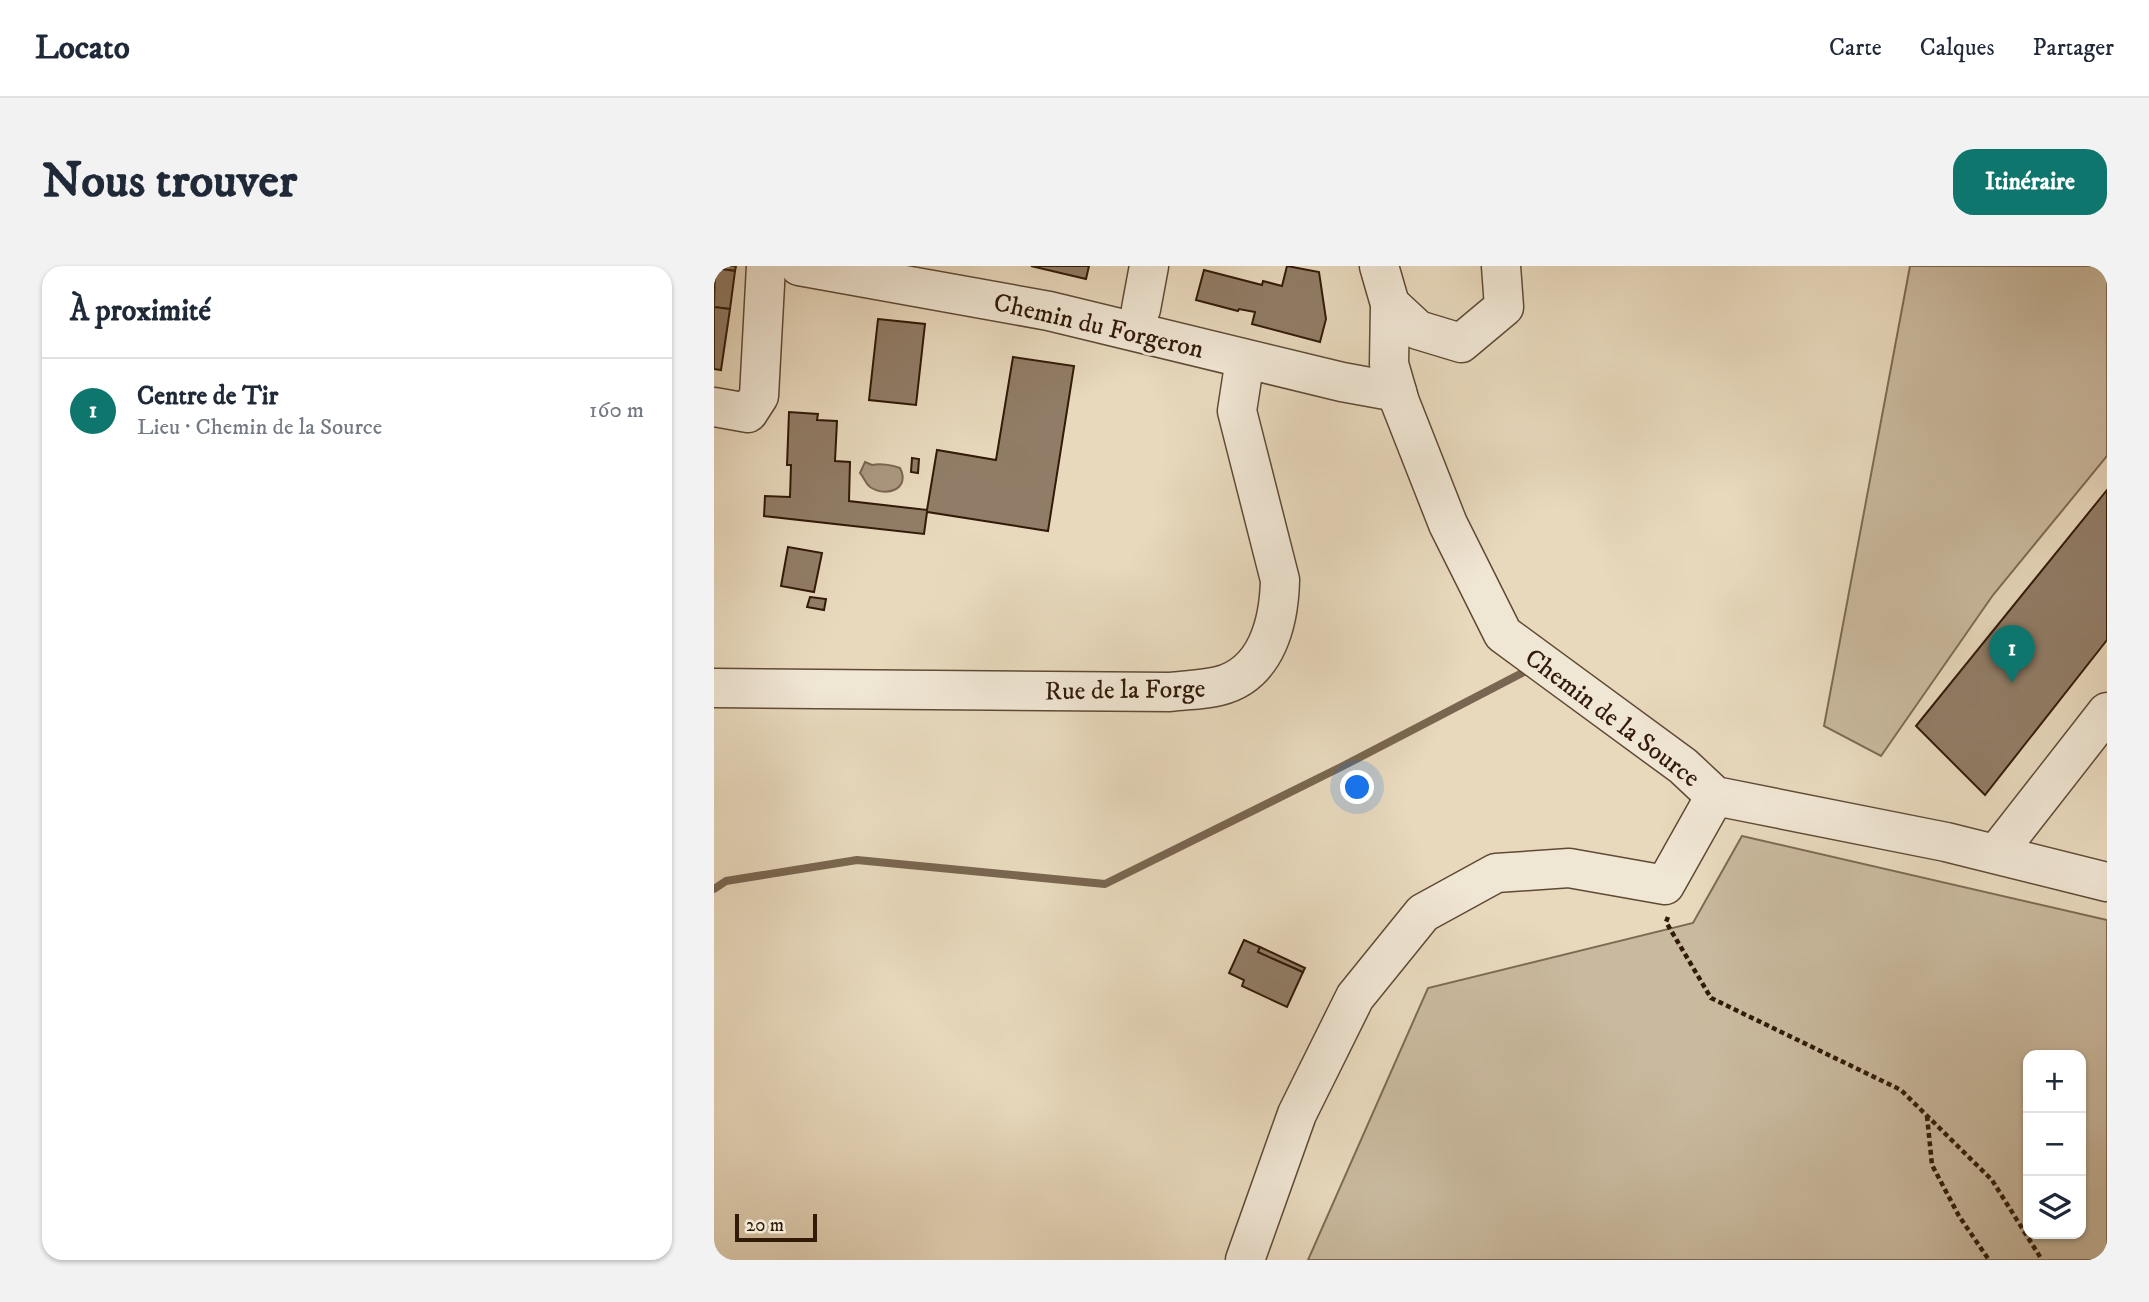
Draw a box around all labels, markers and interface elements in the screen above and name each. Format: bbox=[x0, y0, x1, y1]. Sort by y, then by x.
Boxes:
text: Locato bbox=[35, 28, 130, 69]
text: Carte bbox=[1829, 33, 1882, 63]
text: Calques bbox=[1920, 33, 1995, 63]
text: Partager bbox=[2033, 33, 2114, 63]
button: Itinéraire bbox=[1953, 149, 2107, 215]
text: Nous trouver bbox=[42, 151, 297, 213]
street label: Chemin du Forgeron bbox=[990, 286, 1207, 367]
text: À proximité bbox=[70, 293, 211, 330]
text: Centre de Tir bbox=[137, 380, 278, 413]
text: 1 bbox=[89, 396, 97, 425]
text: 160 m bbox=[589, 396, 644, 425]
text: Lieu · Chemin de la Source bbox=[137, 413, 382, 442]
pin: 1 bbox=[1989, 625, 2035, 683]
street label: Chemin de la Source bbox=[1518, 641, 1706, 795]
street label: Rue de la Forge bbox=[1044, 673, 1206, 708]
your location bbox=[1340, 770, 1374, 804]
map controls bbox=[2023, 1050, 2086, 1239]
button: + bbox=[2023, 1050, 2086, 1113]
button: − bbox=[2023, 1113, 2086, 1176]
button: layers bbox=[2023, 1176, 2086, 1239]
scale bar bbox=[735, 1211, 817, 1243]
text: 20 m bbox=[746, 1214, 784, 1237]

